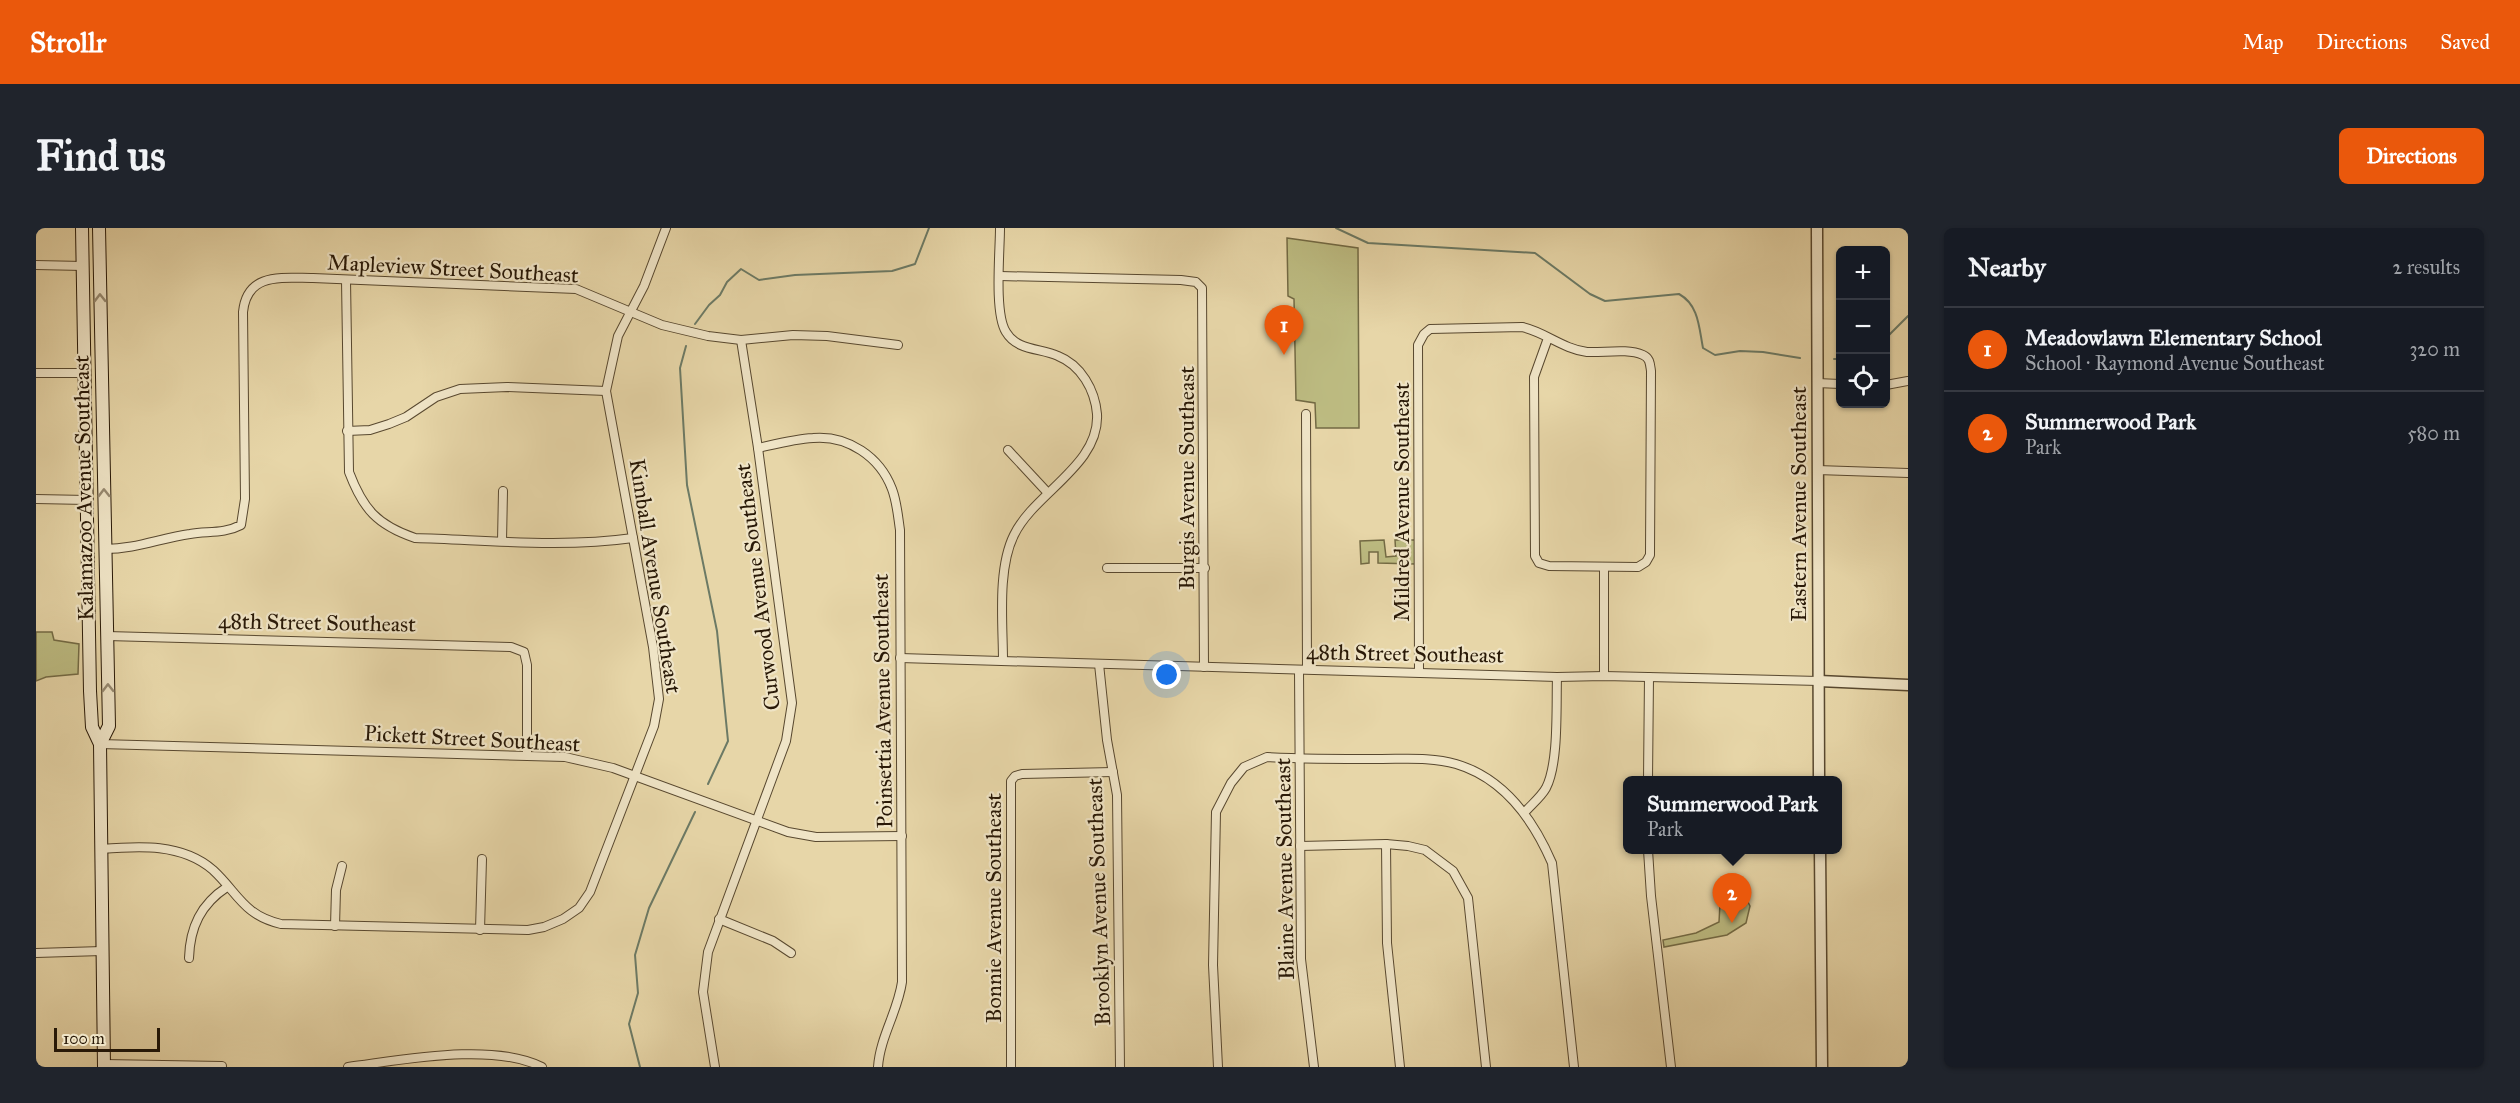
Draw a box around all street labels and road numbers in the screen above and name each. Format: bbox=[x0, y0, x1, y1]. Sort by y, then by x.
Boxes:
street label: Mapleview Street Southeast bbox=[326, 248, 580, 289]
street label: Kalamazoo Avenue Southeast bbox=[68, 355, 99, 621]
street label: Burgis Avenue Southeast bbox=[1173, 366, 1200, 590]
street label: Mildred Avenue Southeast bbox=[1388, 382, 1415, 622]
street label: Eastern Avenue Southeast bbox=[1785, 386, 1812, 622]
street label: Kimball Avenue Southeast bbox=[624, 457, 687, 696]
street label: Curwood Avenue Southeast bbox=[729, 462, 786, 712]
street label: Poinsettia Avenue Southeast bbox=[867, 573, 898, 829]
street label: 48th Street Southeast bbox=[218, 607, 416, 638]
street label: 48th Street Southeast bbox=[1306, 638, 1504, 669]
street label: Pickett Street Southeast bbox=[363, 719, 581, 758]
street label: Blaine Avenue Southeast bbox=[1269, 757, 1300, 980]
street label: Brooklyn Avenue Southeast bbox=[1081, 777, 1116, 1027]
street label: Bonnie Avenue Southeast bbox=[980, 793, 1007, 1023]

